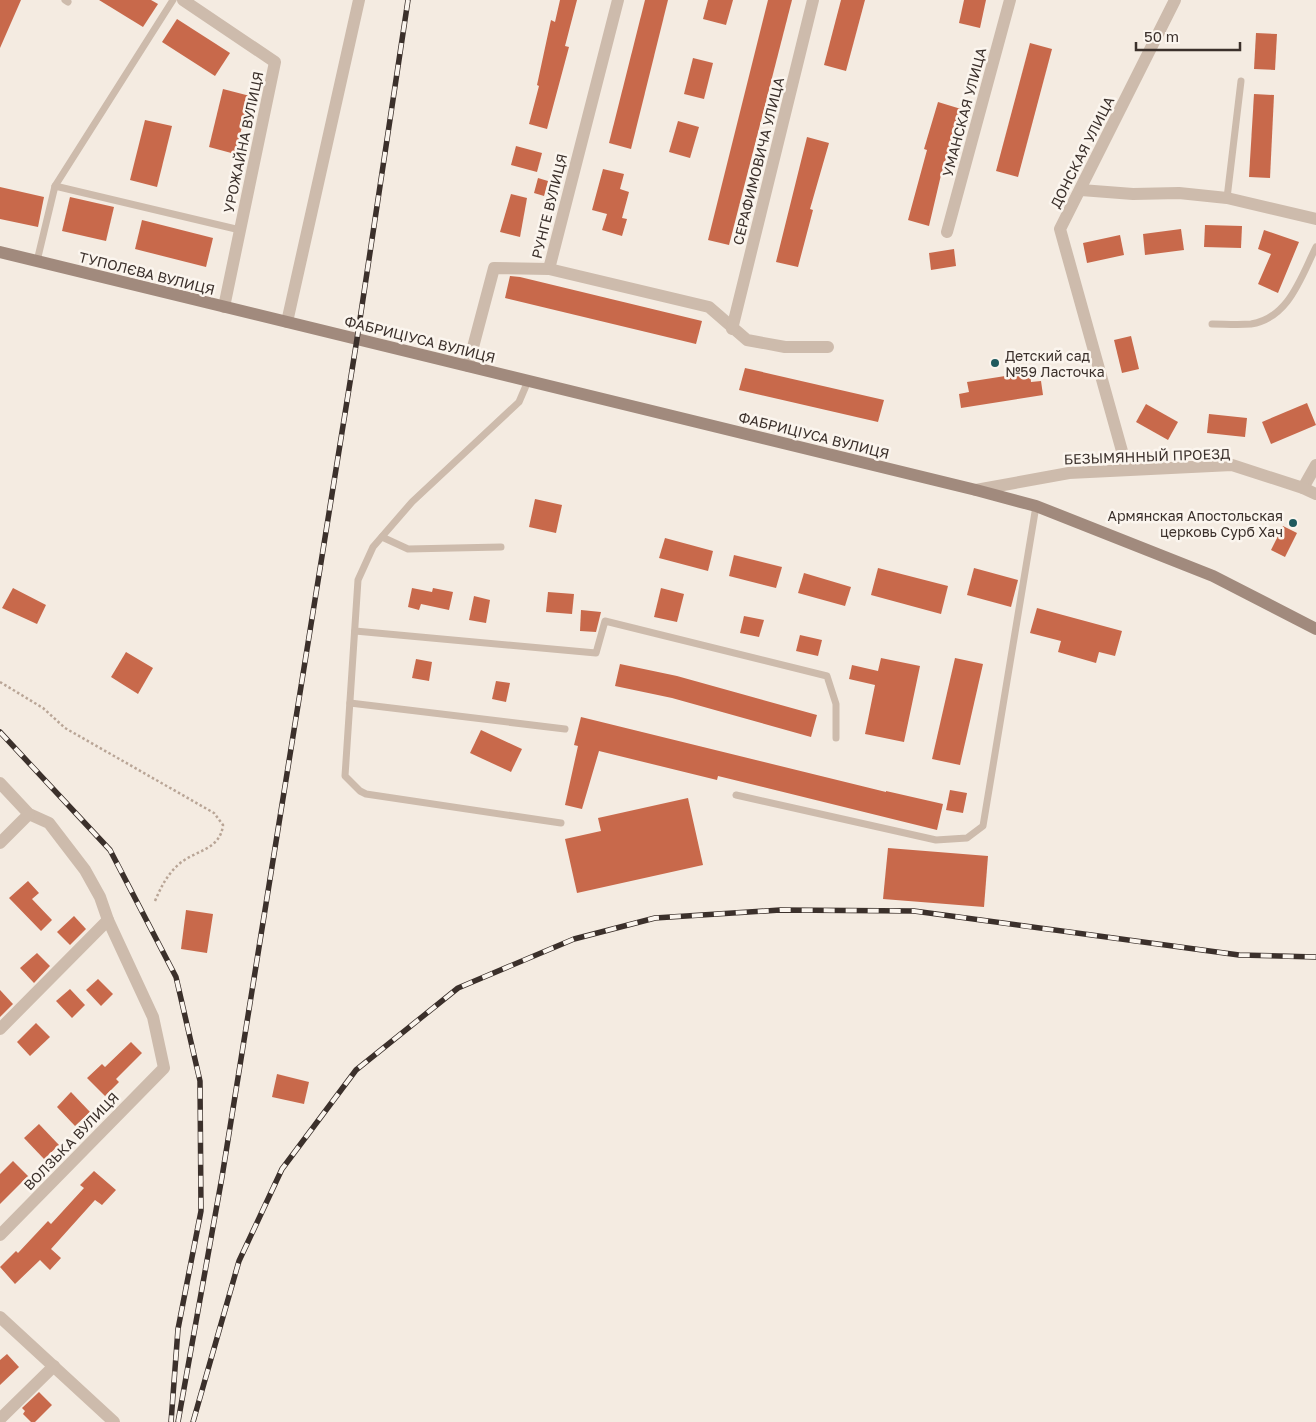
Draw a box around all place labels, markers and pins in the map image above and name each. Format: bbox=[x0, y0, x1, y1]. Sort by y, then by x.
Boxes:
place label: Детский сад №59 Ласточка bbox=[1005, 347, 1105, 380]
marker: Детский сад №59 Ласточка bbox=[989, 357, 1001, 369]
place label: Армянская Апостольская церковь Сурб Хач bbox=[1108, 507, 1283, 540]
marker: Армянская Апостольская церковь Сурб Хач bbox=[1287, 517, 1299, 529]

